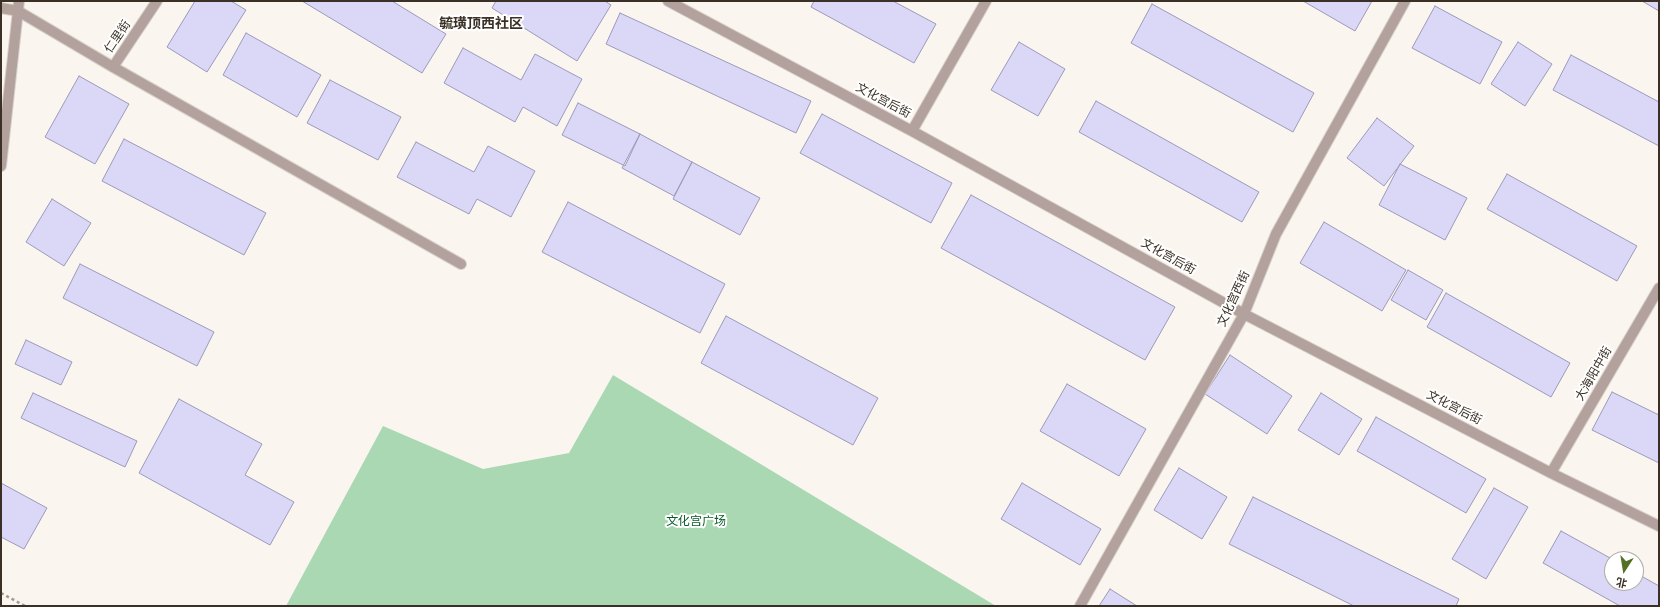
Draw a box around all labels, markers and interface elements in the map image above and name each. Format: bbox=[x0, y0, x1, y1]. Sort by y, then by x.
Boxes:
district label: 毓璜顶西社区 bbox=[439, 16, 523, 32]
street label: 仁里街 bbox=[102, 18, 134, 56]
street label: 文化宫后街 bbox=[853, 81, 913, 121]
street label: 文化宫后街 bbox=[1138, 236, 1198, 278]
street label: 文化宫西街 bbox=[1215, 269, 1253, 329]
street label: 大海阳中街 bbox=[1573, 344, 1615, 404]
street label: 文化宫后街 bbox=[1424, 388, 1484, 428]
park label: 文化宫广场 bbox=[666, 515, 726, 529]
north arrow bbox=[1604, 551, 1644, 591]
text: 北 bbox=[1615, 575, 1628, 590]

